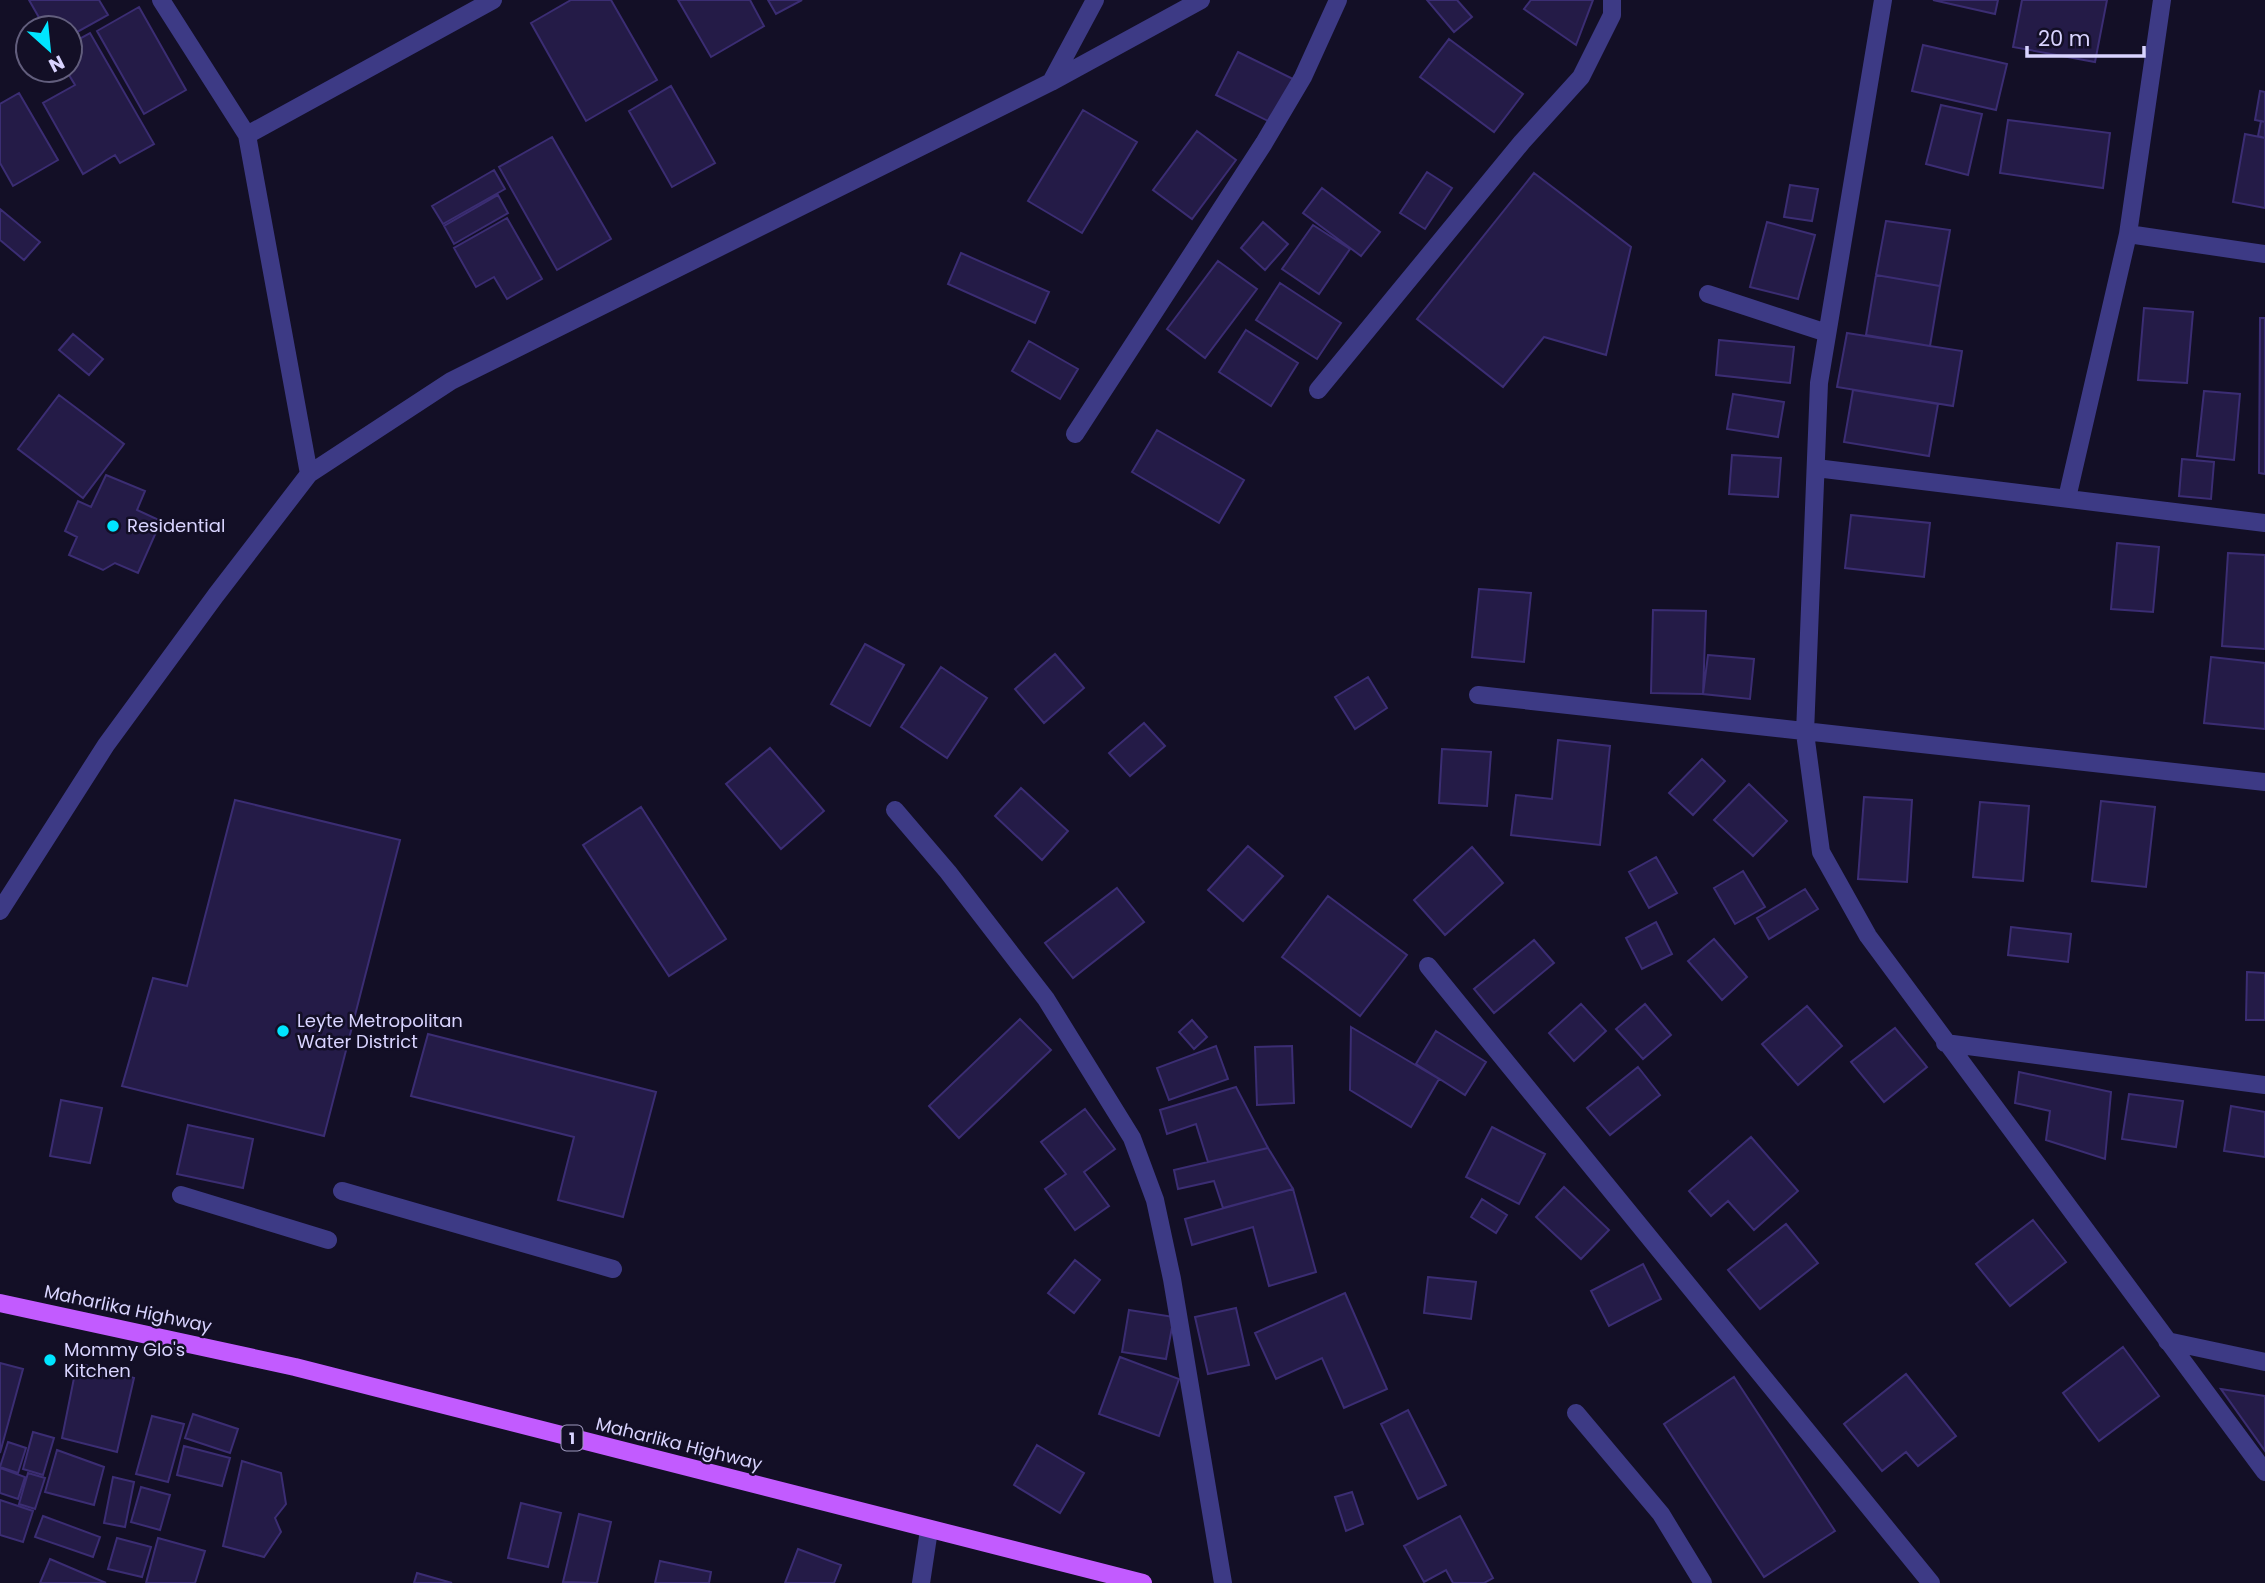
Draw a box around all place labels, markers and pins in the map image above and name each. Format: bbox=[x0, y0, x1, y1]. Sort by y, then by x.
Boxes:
place label: Residential bbox=[127, 513, 225, 538]
marker: Residential bbox=[105, 518, 121, 534]
place label: Leyte Metropolitan Water District bbox=[297, 1008, 463, 1054]
marker: Leyte Metropolitan Water District bbox=[275, 1023, 291, 1039]
place label: Mommy Glo's Kitchen bbox=[64, 1337, 185, 1383]
marker: Mommy Glo's Kitchen bbox=[42, 1352, 58, 1368]

